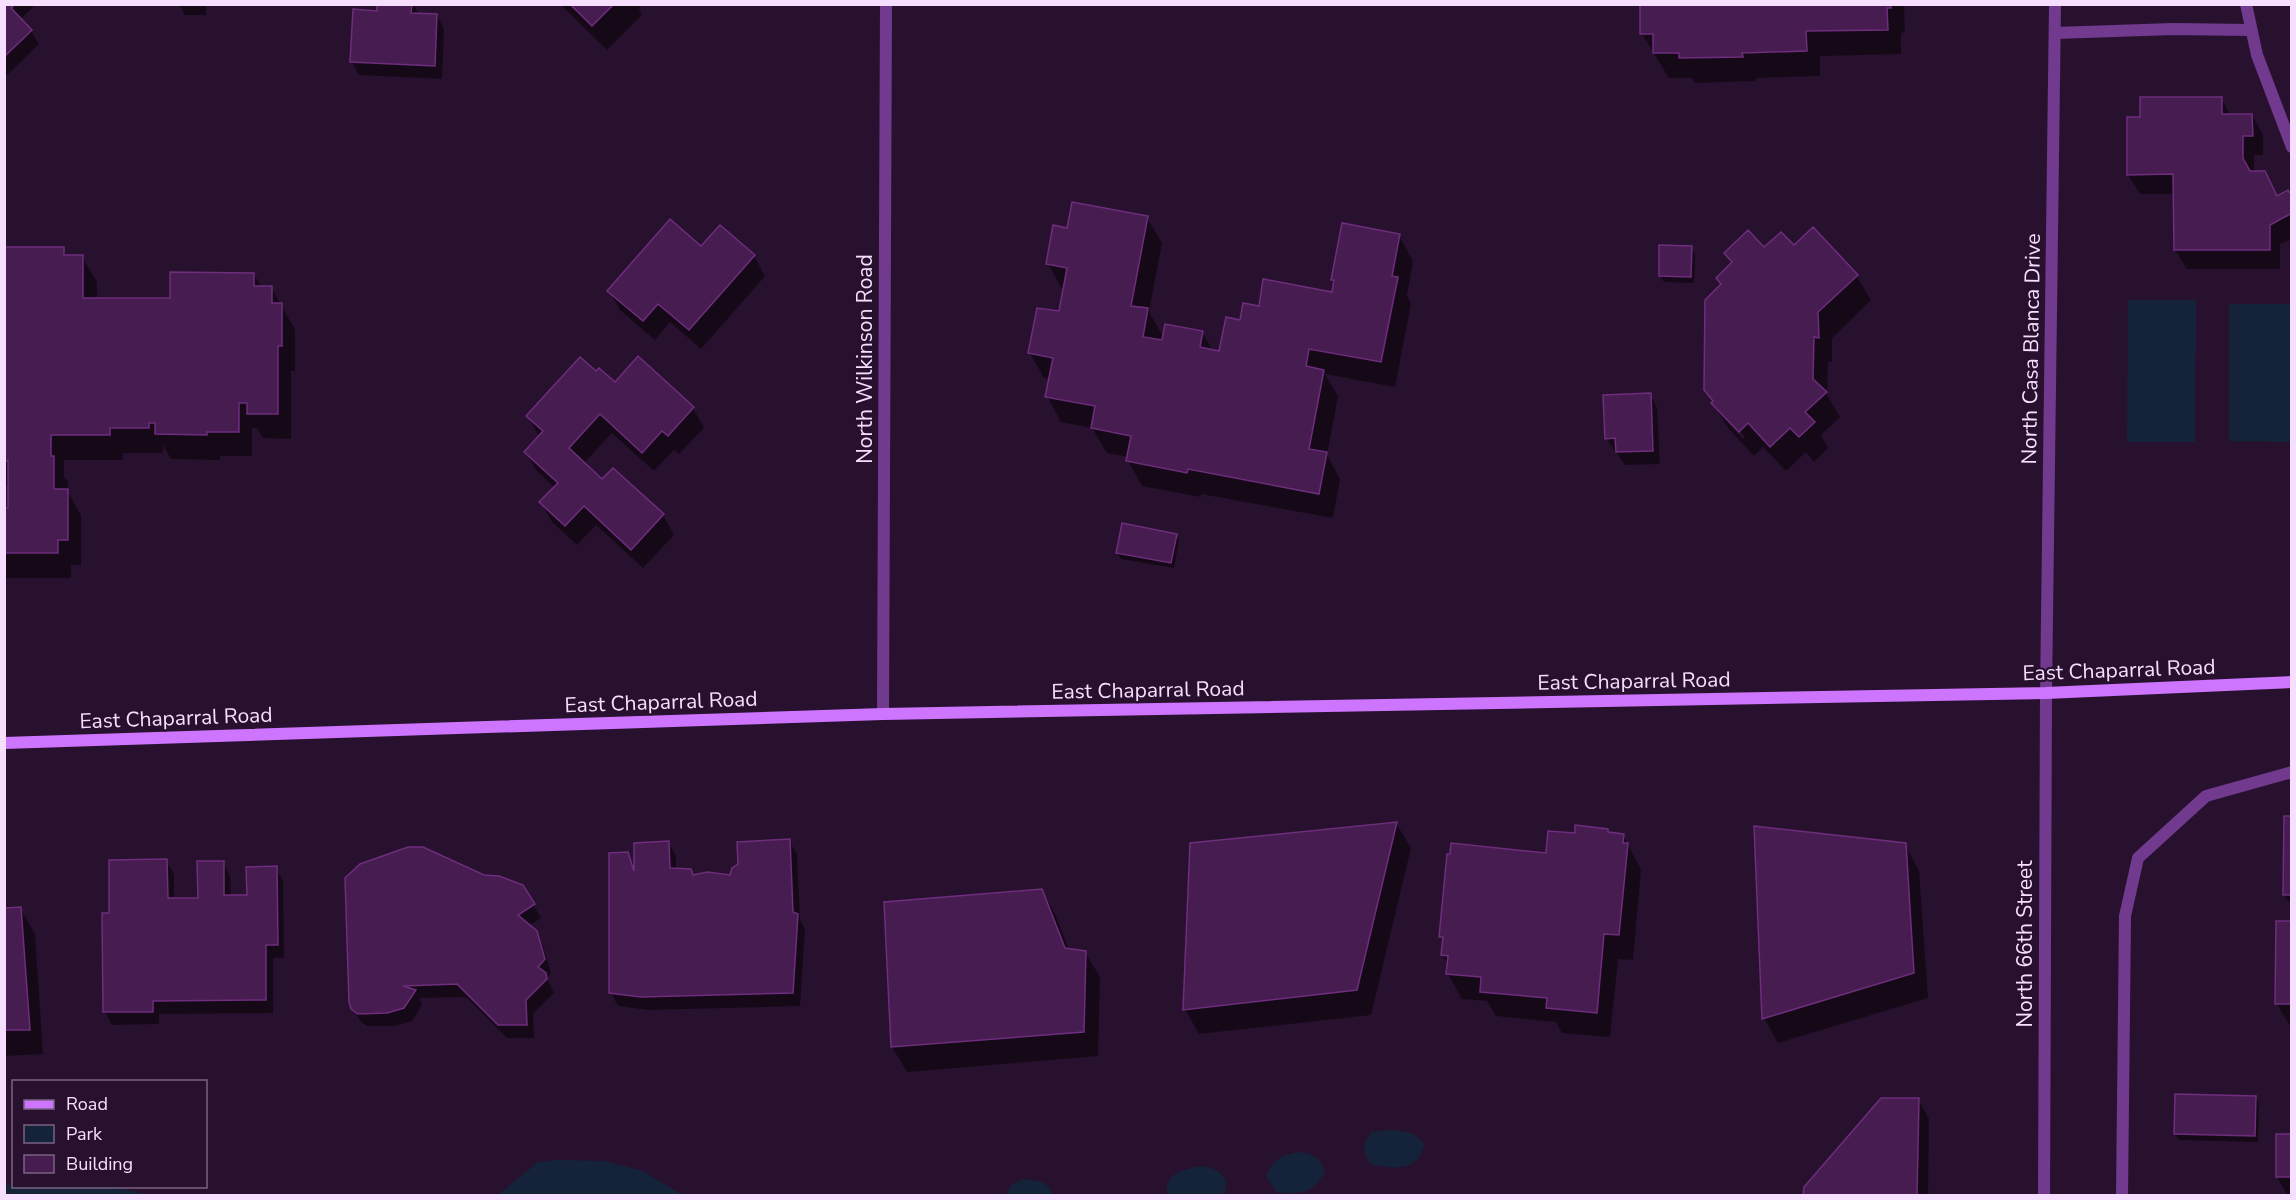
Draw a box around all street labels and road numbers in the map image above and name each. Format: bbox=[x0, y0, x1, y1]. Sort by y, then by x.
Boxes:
street label: North Casa Blanca Drive bbox=[2015, 233, 2047, 465]
street label: North Wilkinson Road bbox=[851, 254, 879, 464]
street label: East Chaparral Road bbox=[2022, 653, 2216, 687]
street label: East Chaparral Road bbox=[1537, 665, 1731, 697]
street label: East Chaparral Road bbox=[1051, 674, 1245, 706]
street label: East Chaparral Road bbox=[564, 685, 758, 719]
street label: East Chaparral Road bbox=[79, 701, 273, 735]
street label: North 66th Street bbox=[2011, 860, 2039, 1028]

